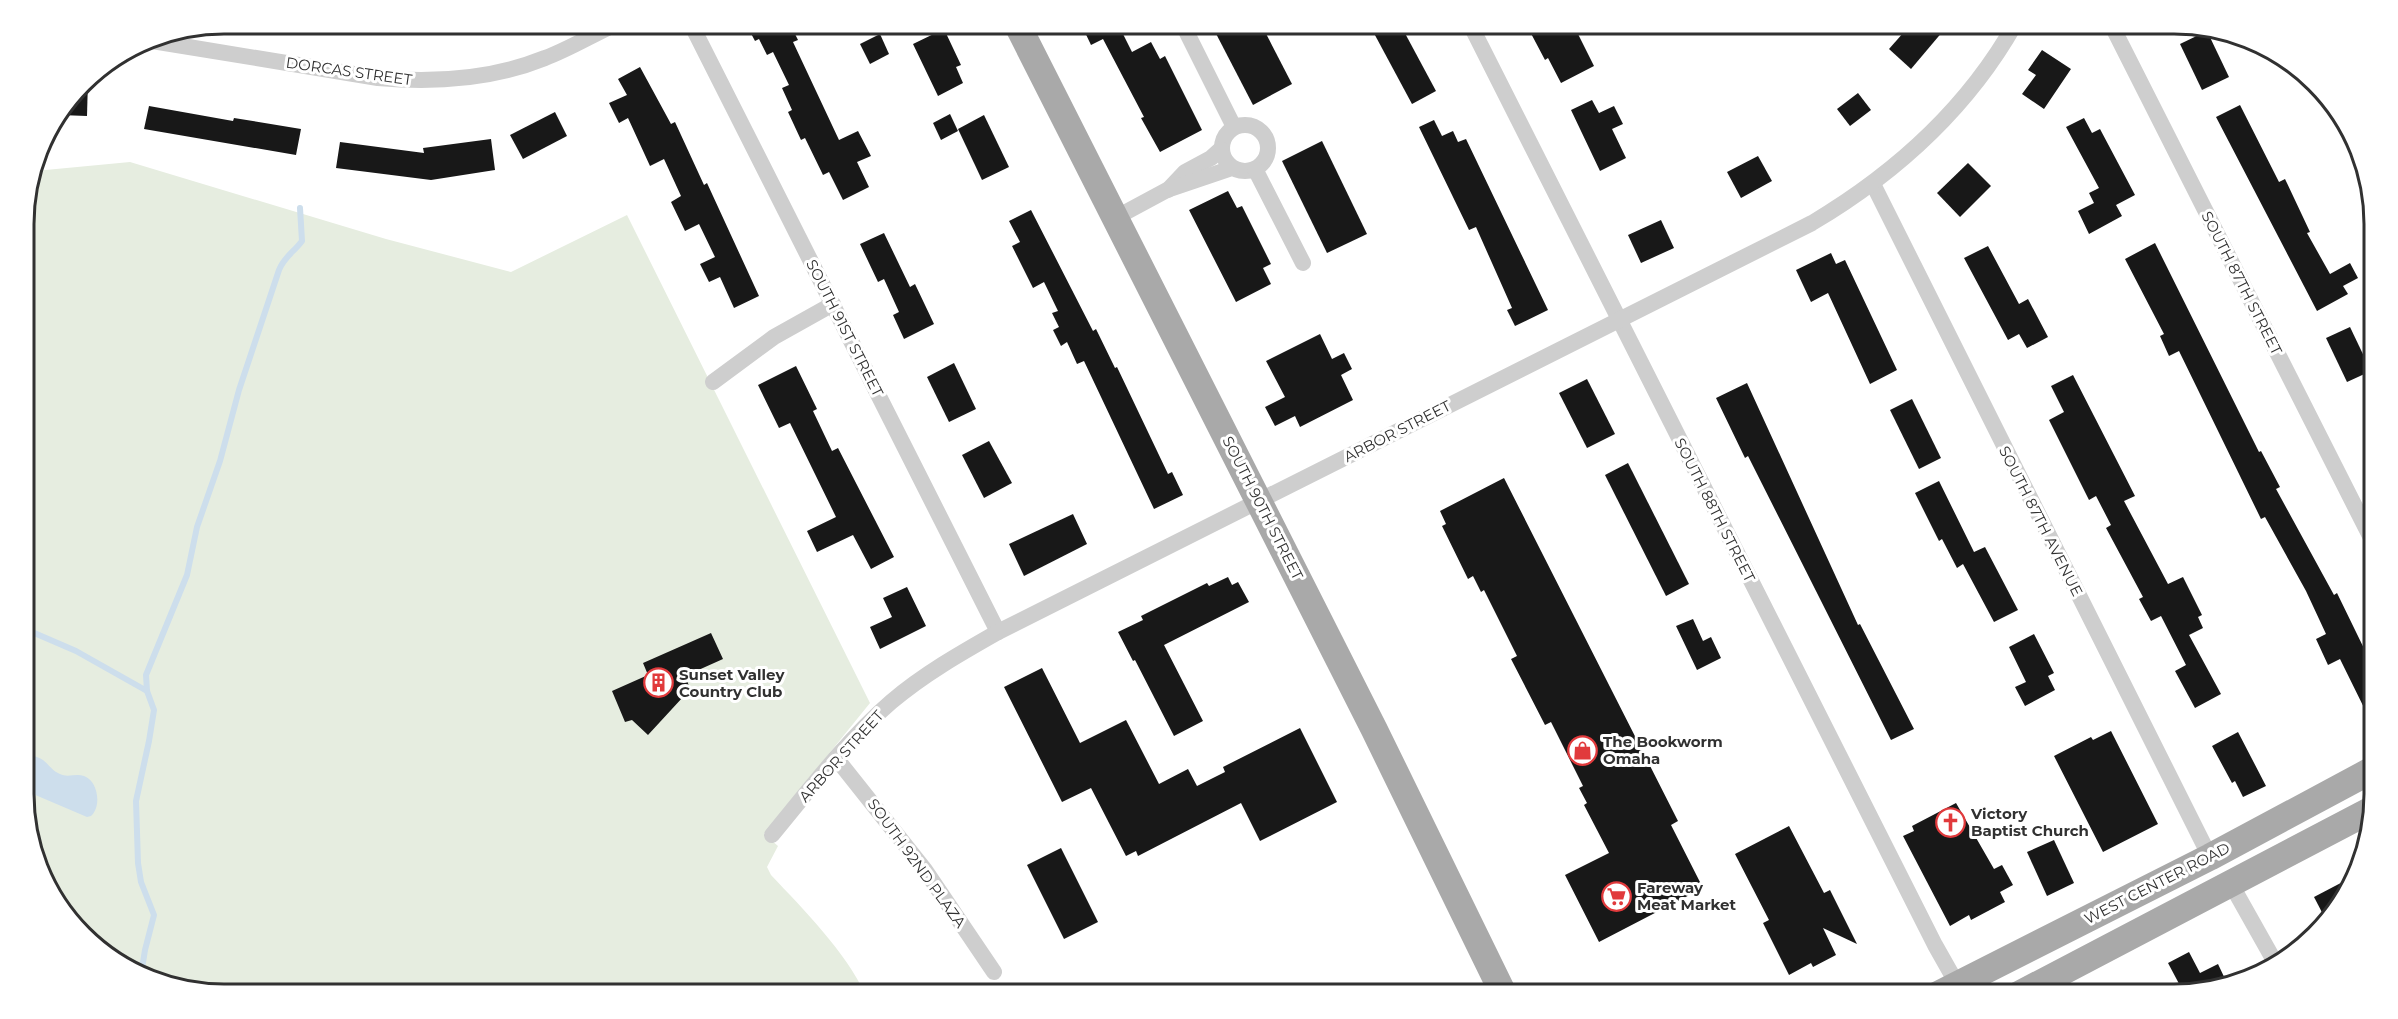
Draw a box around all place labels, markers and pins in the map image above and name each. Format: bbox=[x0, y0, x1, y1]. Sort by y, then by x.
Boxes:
place label: Sunset Valley Country Club bbox=[679, 665, 786, 701]
building icon: Sunset Valley Country Club bbox=[642, 667, 674, 699]
place label: The Bookworm Omaha bbox=[1603, 732, 1723, 768]
shop icon: The Bookworm Omaha bbox=[1566, 734, 1598, 766]
place label: Victory Baptist Church bbox=[1970, 804, 2089, 840]
church icon: Victory Baptist Church bbox=[1934, 806, 1966, 838]
place label: Fareway Meat Market bbox=[1637, 878, 1737, 914]
supermarket icon: Fareway Meat Market bbox=[1600, 880, 1632, 912]

